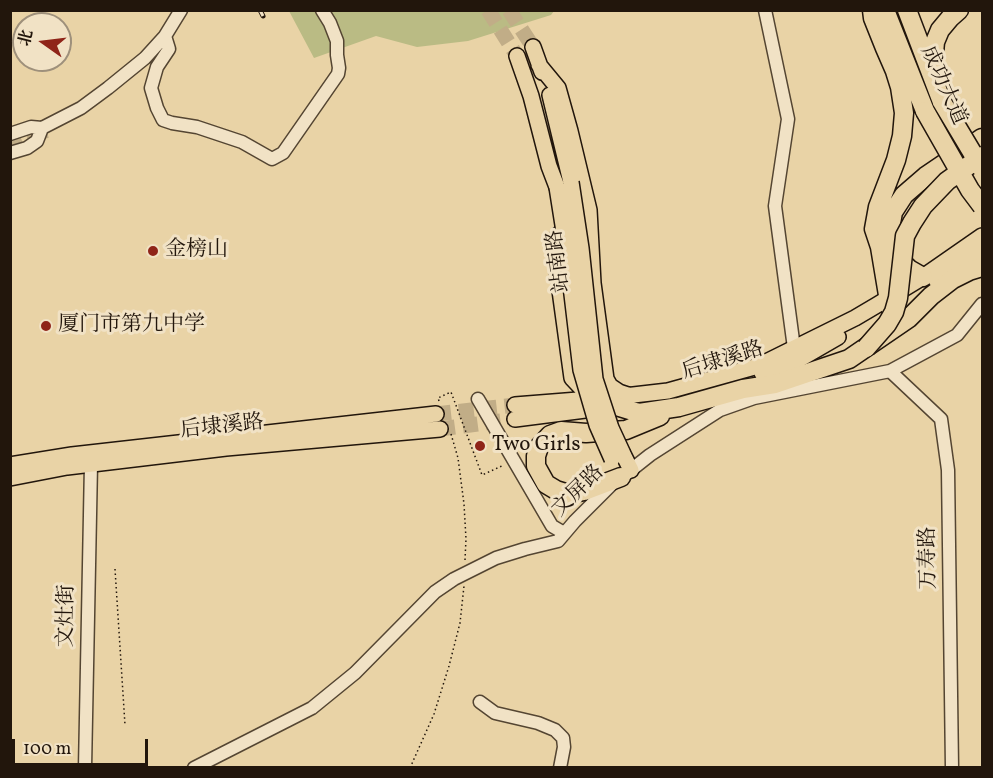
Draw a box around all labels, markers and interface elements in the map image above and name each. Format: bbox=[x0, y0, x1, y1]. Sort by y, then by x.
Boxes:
north arrow bbox=[12, 12, 72, 72]
text: 北 bbox=[14, 28, 39, 49]
street label: 成功大道 bbox=[913, 43, 971, 129]
street label: 站南路 bbox=[544, 228, 576, 294]
place label: 金榜山 bbox=[165, 238, 228, 264]
marker: 金榜山 bbox=[146, 244, 160, 258]
place label: 厦门市第九中学 bbox=[58, 313, 205, 339]
marker: 厦门市第九中学 bbox=[39, 319, 53, 333]
street label: 后埭溪路 bbox=[679, 338, 767, 386]
street label: 后埭溪路 bbox=[179, 411, 265, 445]
place label: Two Girls bbox=[492, 433, 580, 459]
marker: Two Girls bbox=[473, 439, 487, 453]
street label: 文屏路 bbox=[548, 461, 610, 523]
street label: 万寿路 bbox=[917, 526, 943, 590]
street label: 文灶街 bbox=[55, 584, 81, 648]
scale bar bbox=[15, 727, 152, 765]
text: 100 m bbox=[23, 737, 72, 762]

